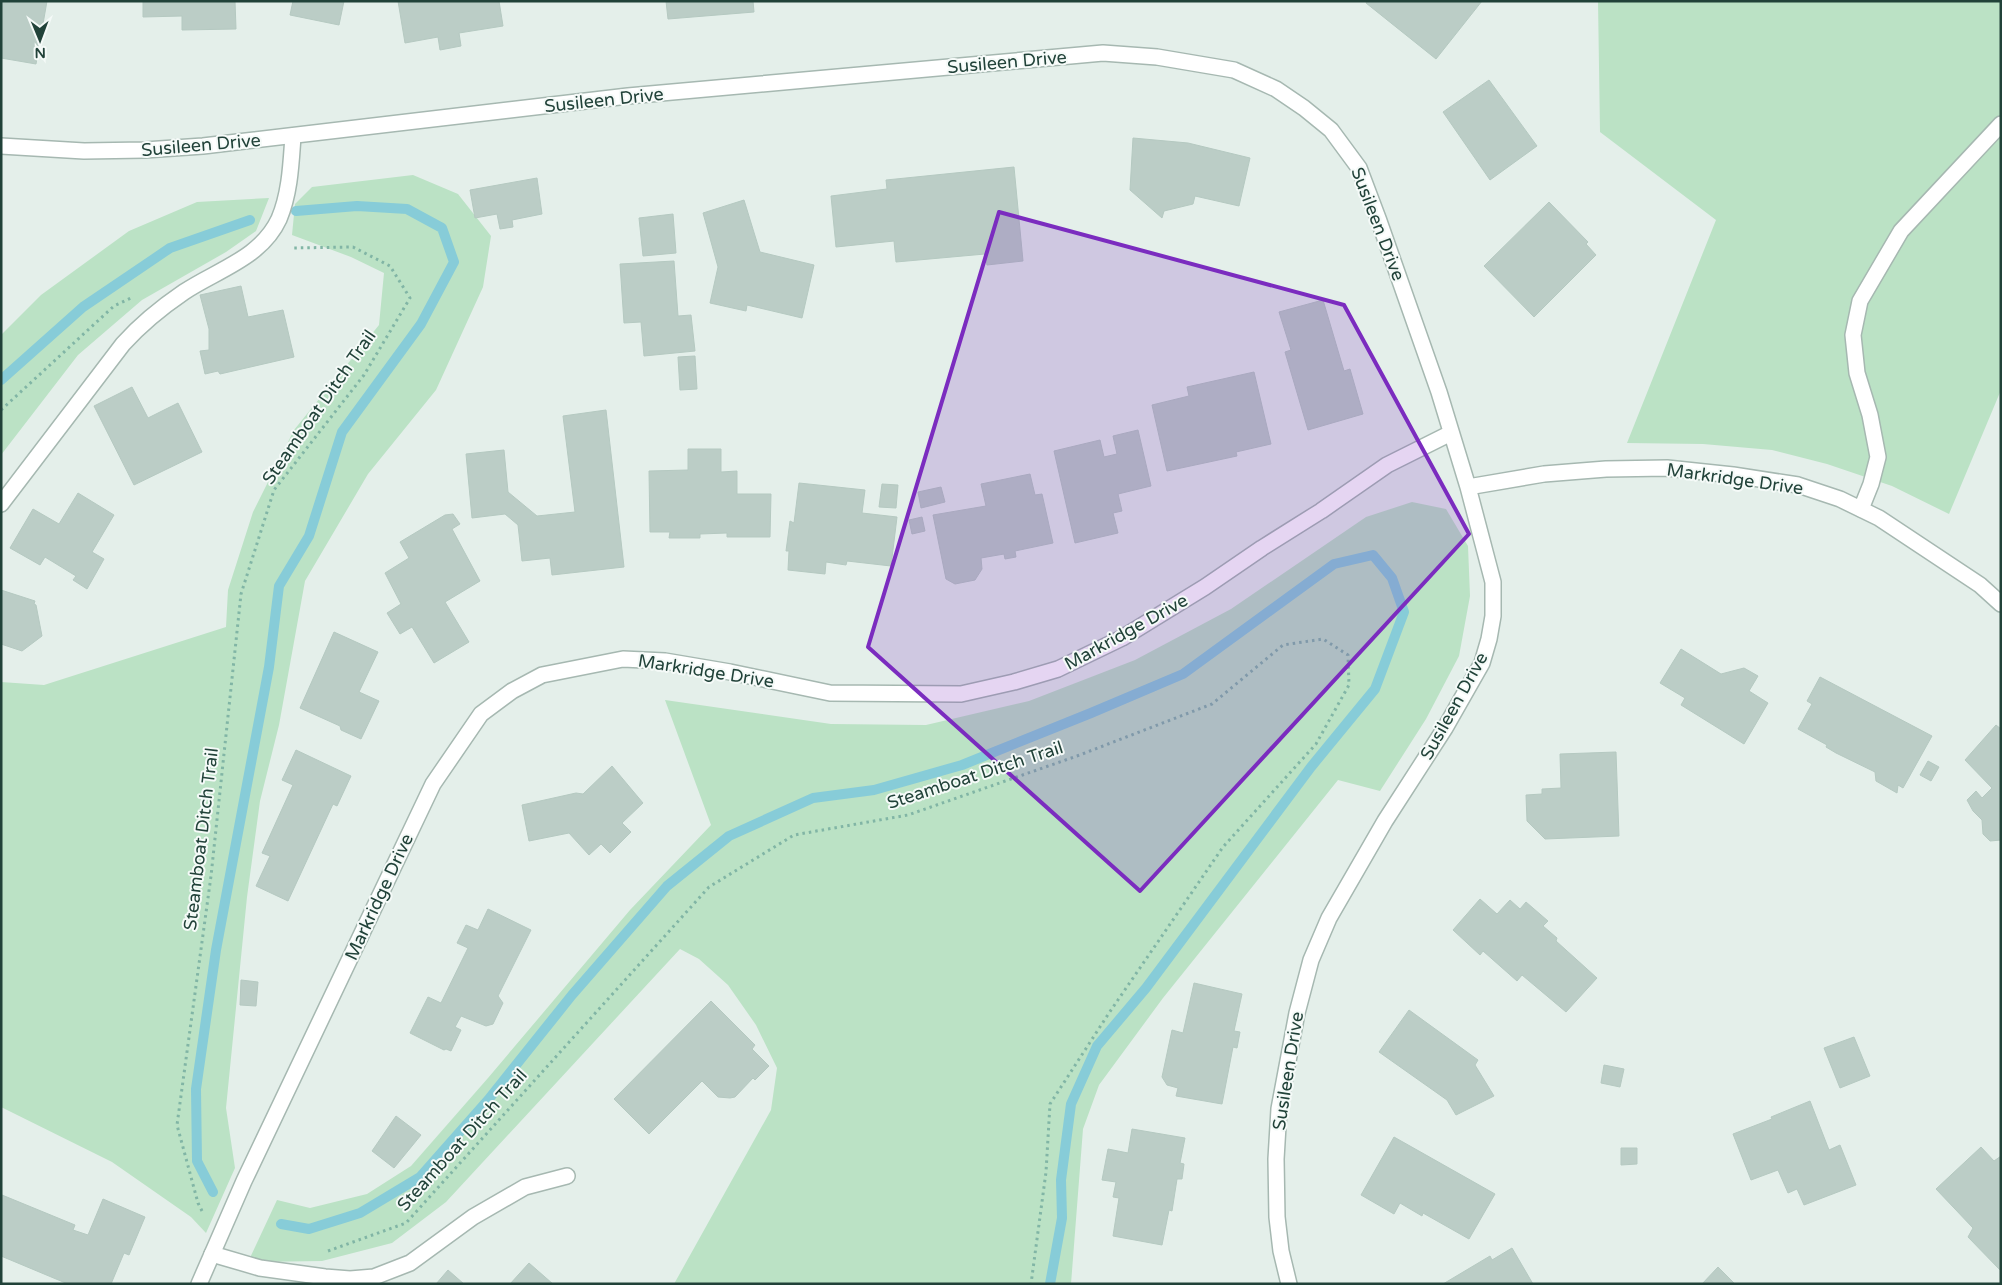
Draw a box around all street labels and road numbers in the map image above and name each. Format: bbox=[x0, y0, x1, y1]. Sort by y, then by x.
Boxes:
street label: Susileen Drive bbox=[946, 46, 1068, 78]
street label: Susileen Drive bbox=[543, 83, 665, 117]
street label: Susileen Drive bbox=[140, 129, 262, 161]
street label: Susileen Drive bbox=[1346, 164, 1410, 284]
street label: Steamboat Ditch Trail bbox=[257, 325, 381, 489]
street label: Markridge Drive bbox=[1665, 459, 1805, 499]
street label: Markridge Drive bbox=[1061, 589, 1191, 675]
street label: Susileen Drive bbox=[1415, 648, 1493, 764]
street label: Markridge Drive bbox=[636, 649, 776, 693]
street label: Steamboat Ditch Trail bbox=[884, 736, 1066, 814]
street label: Steamboat Ditch Trail bbox=[179, 746, 223, 932]
street label: Markridge Drive bbox=[340, 830, 418, 964]
street label: Susileen Drive bbox=[1268, 1010, 1308, 1132]
street label: Steamboat Ditch Trail bbox=[392, 1064, 532, 1216]

